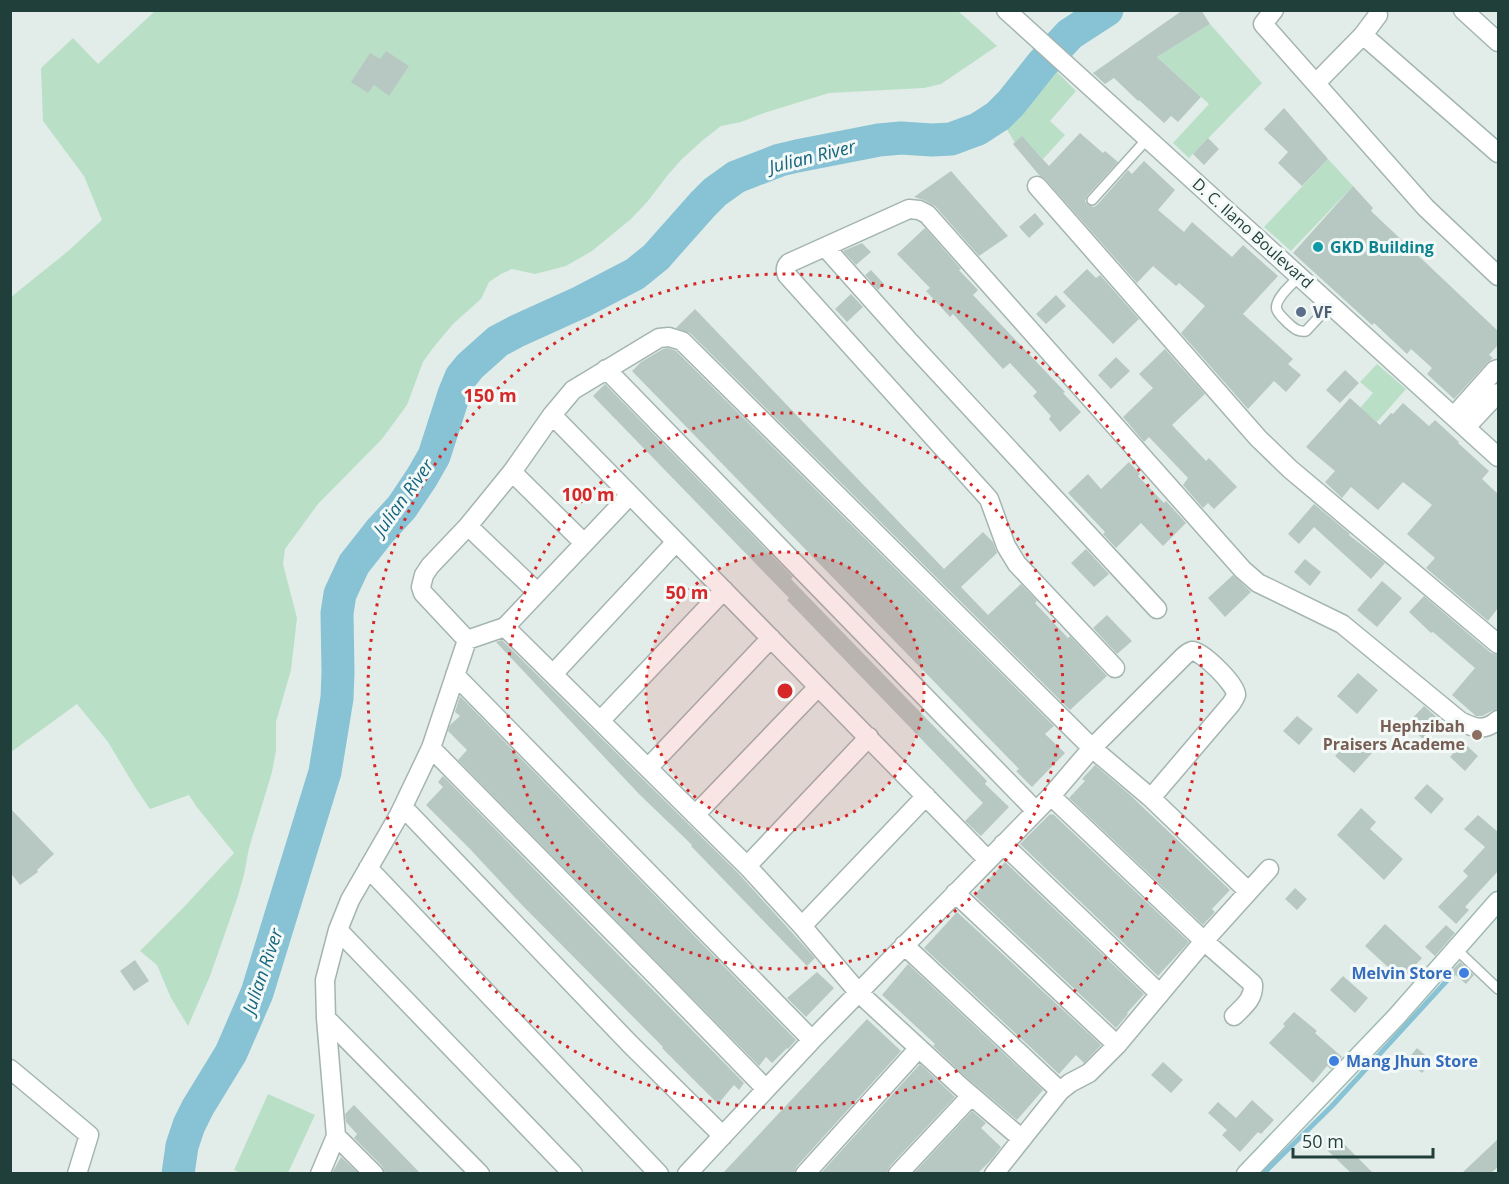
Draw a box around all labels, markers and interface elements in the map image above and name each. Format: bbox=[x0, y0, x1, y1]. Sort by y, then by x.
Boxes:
water label: Julian River bbox=[763, 133, 859, 179]
street label: D. C. Ilano Boulevard bbox=[1188, 173, 1318, 293]
place label: GKD Building bbox=[1330, 236, 1434, 258]
marker: GKD Building bbox=[1311, 240, 1325, 254]
place label: VF bbox=[1313, 301, 1332, 323]
marker: VF bbox=[1294, 305, 1308, 319]
text: 150 m bbox=[463, 383, 517, 407]
water label: Julian River bbox=[365, 453, 439, 542]
text: 100 m bbox=[561, 482, 615, 506]
text: 50 m bbox=[666, 580, 708, 604]
centre of rings bbox=[775, 681, 795, 701]
place label: Hephzibah Praisers Academe bbox=[1323, 715, 1465, 755]
marker: Hephzibah Praisers Academe bbox=[1470, 728, 1484, 742]
water label: Julian River bbox=[235, 924, 288, 1020]
place label: Melvin Store bbox=[1352, 962, 1452, 984]
marker: Melvin Store bbox=[1457, 966, 1471, 980]
place label: Mang Jhun Store bbox=[1346, 1050, 1478, 1072]
marker: Mang Jhun Store bbox=[1327, 1054, 1341, 1068]
scale bar bbox=[1293, 1121, 1432, 1159]
text: 50 m bbox=[1302, 1129, 1344, 1153]

